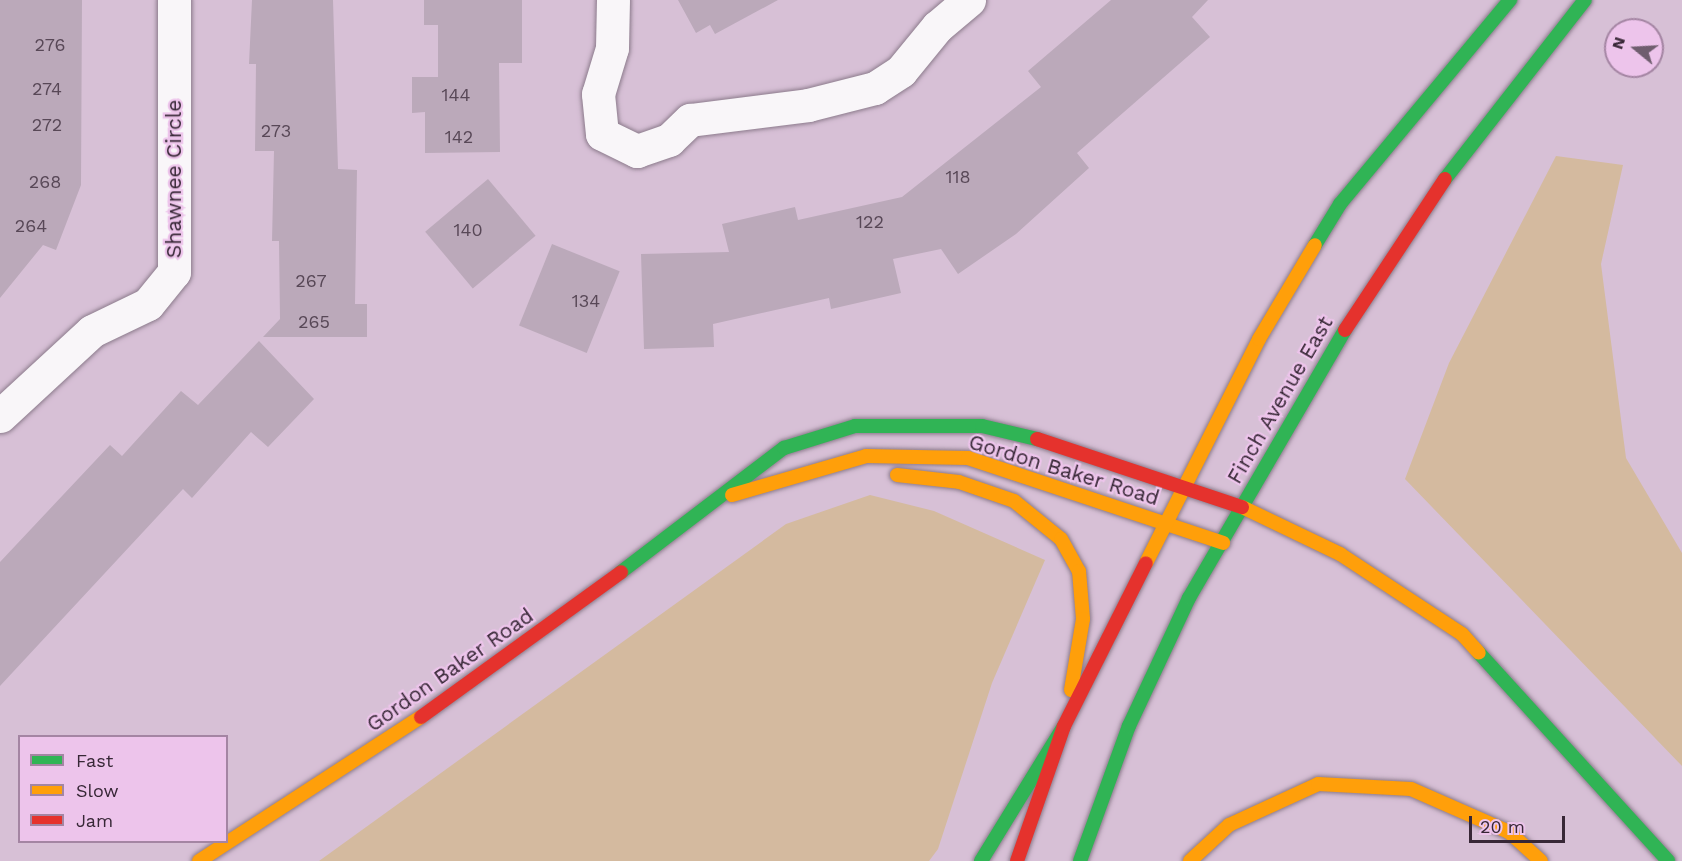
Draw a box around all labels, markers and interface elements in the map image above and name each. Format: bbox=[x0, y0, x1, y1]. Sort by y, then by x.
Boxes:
north arrow bbox=[1604, 18, 1664, 78]
house number: 276 bbox=[35, 34, 65, 56]
text: N bbox=[1607, 34, 1629, 51]
house number: 274 bbox=[32, 78, 62, 100]
house number: 144 bbox=[441, 84, 471, 106]
street label: Shawnee Circle bbox=[161, 100, 187, 258]
house number: 272 bbox=[32, 114, 62, 136]
house number: 273 bbox=[261, 120, 291, 142]
house number: 142 bbox=[445, 126, 473, 148]
house number: 118 bbox=[945, 166, 971, 188]
house number: 268 bbox=[29, 171, 61, 193]
house number: 122 bbox=[856, 211, 884, 233]
house number: 264 bbox=[15, 215, 47, 237]
house number: 140 bbox=[453, 219, 483, 241]
house number: 267 bbox=[295, 270, 327, 292]
house number: 134 bbox=[572, 290, 600, 312]
house number: 265 bbox=[298, 311, 330, 333]
street label: Finch Avenue East bbox=[1222, 311, 1338, 489]
street label: Gordon Baker Road bbox=[966, 429, 1162, 511]
street label: Gordon Baker Road bbox=[362, 603, 538, 737]
legend bbox=[18, 735, 228, 843]
text: Fast bbox=[76, 750, 113, 771]
text: Slow bbox=[76, 780, 119, 801]
scale bar bbox=[1472, 804, 1568, 842]
text: Jam bbox=[76, 810, 113, 831]
text: 20 m bbox=[1480, 816, 1525, 837]

